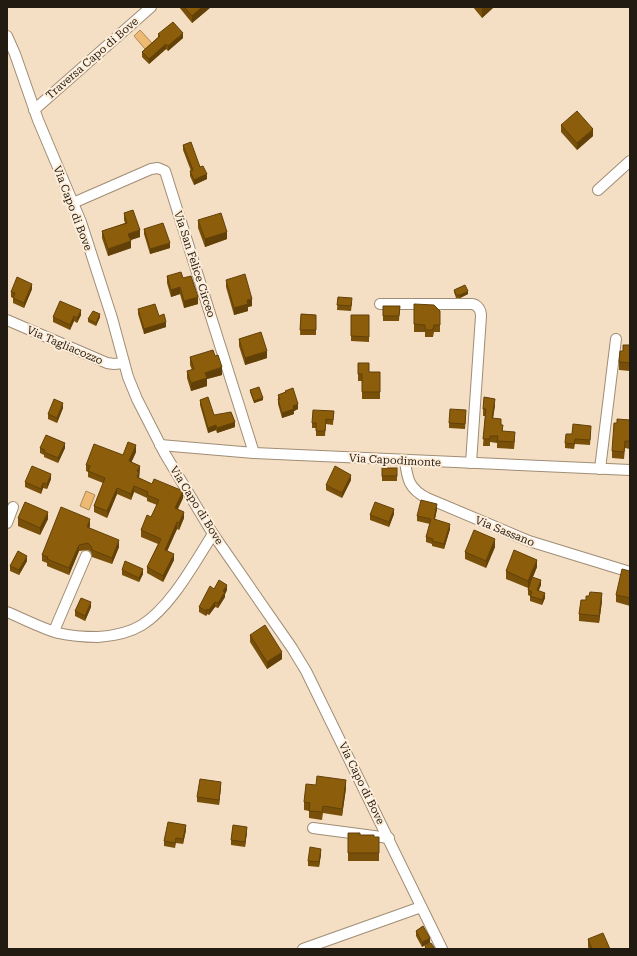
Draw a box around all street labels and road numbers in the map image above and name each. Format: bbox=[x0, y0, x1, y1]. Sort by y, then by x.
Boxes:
street label: Traversa Capo di Bove bbox=[44, 15, 141, 102]
street label: Via Capo di Bove bbox=[50, 164, 95, 253]
street label: Via San Felice Circeo bbox=[171, 209, 218, 319]
street label: Via Tagliacozzo bbox=[25, 324, 105, 367]
street label: Via Capodimonte bbox=[349, 452, 441, 469]
street label: Via Capo di Bove bbox=[167, 464, 226, 547]
street label: Via Sassano bbox=[473, 514, 537, 549]
street label: Via Capo di Bove bbox=[336, 740, 387, 827]

